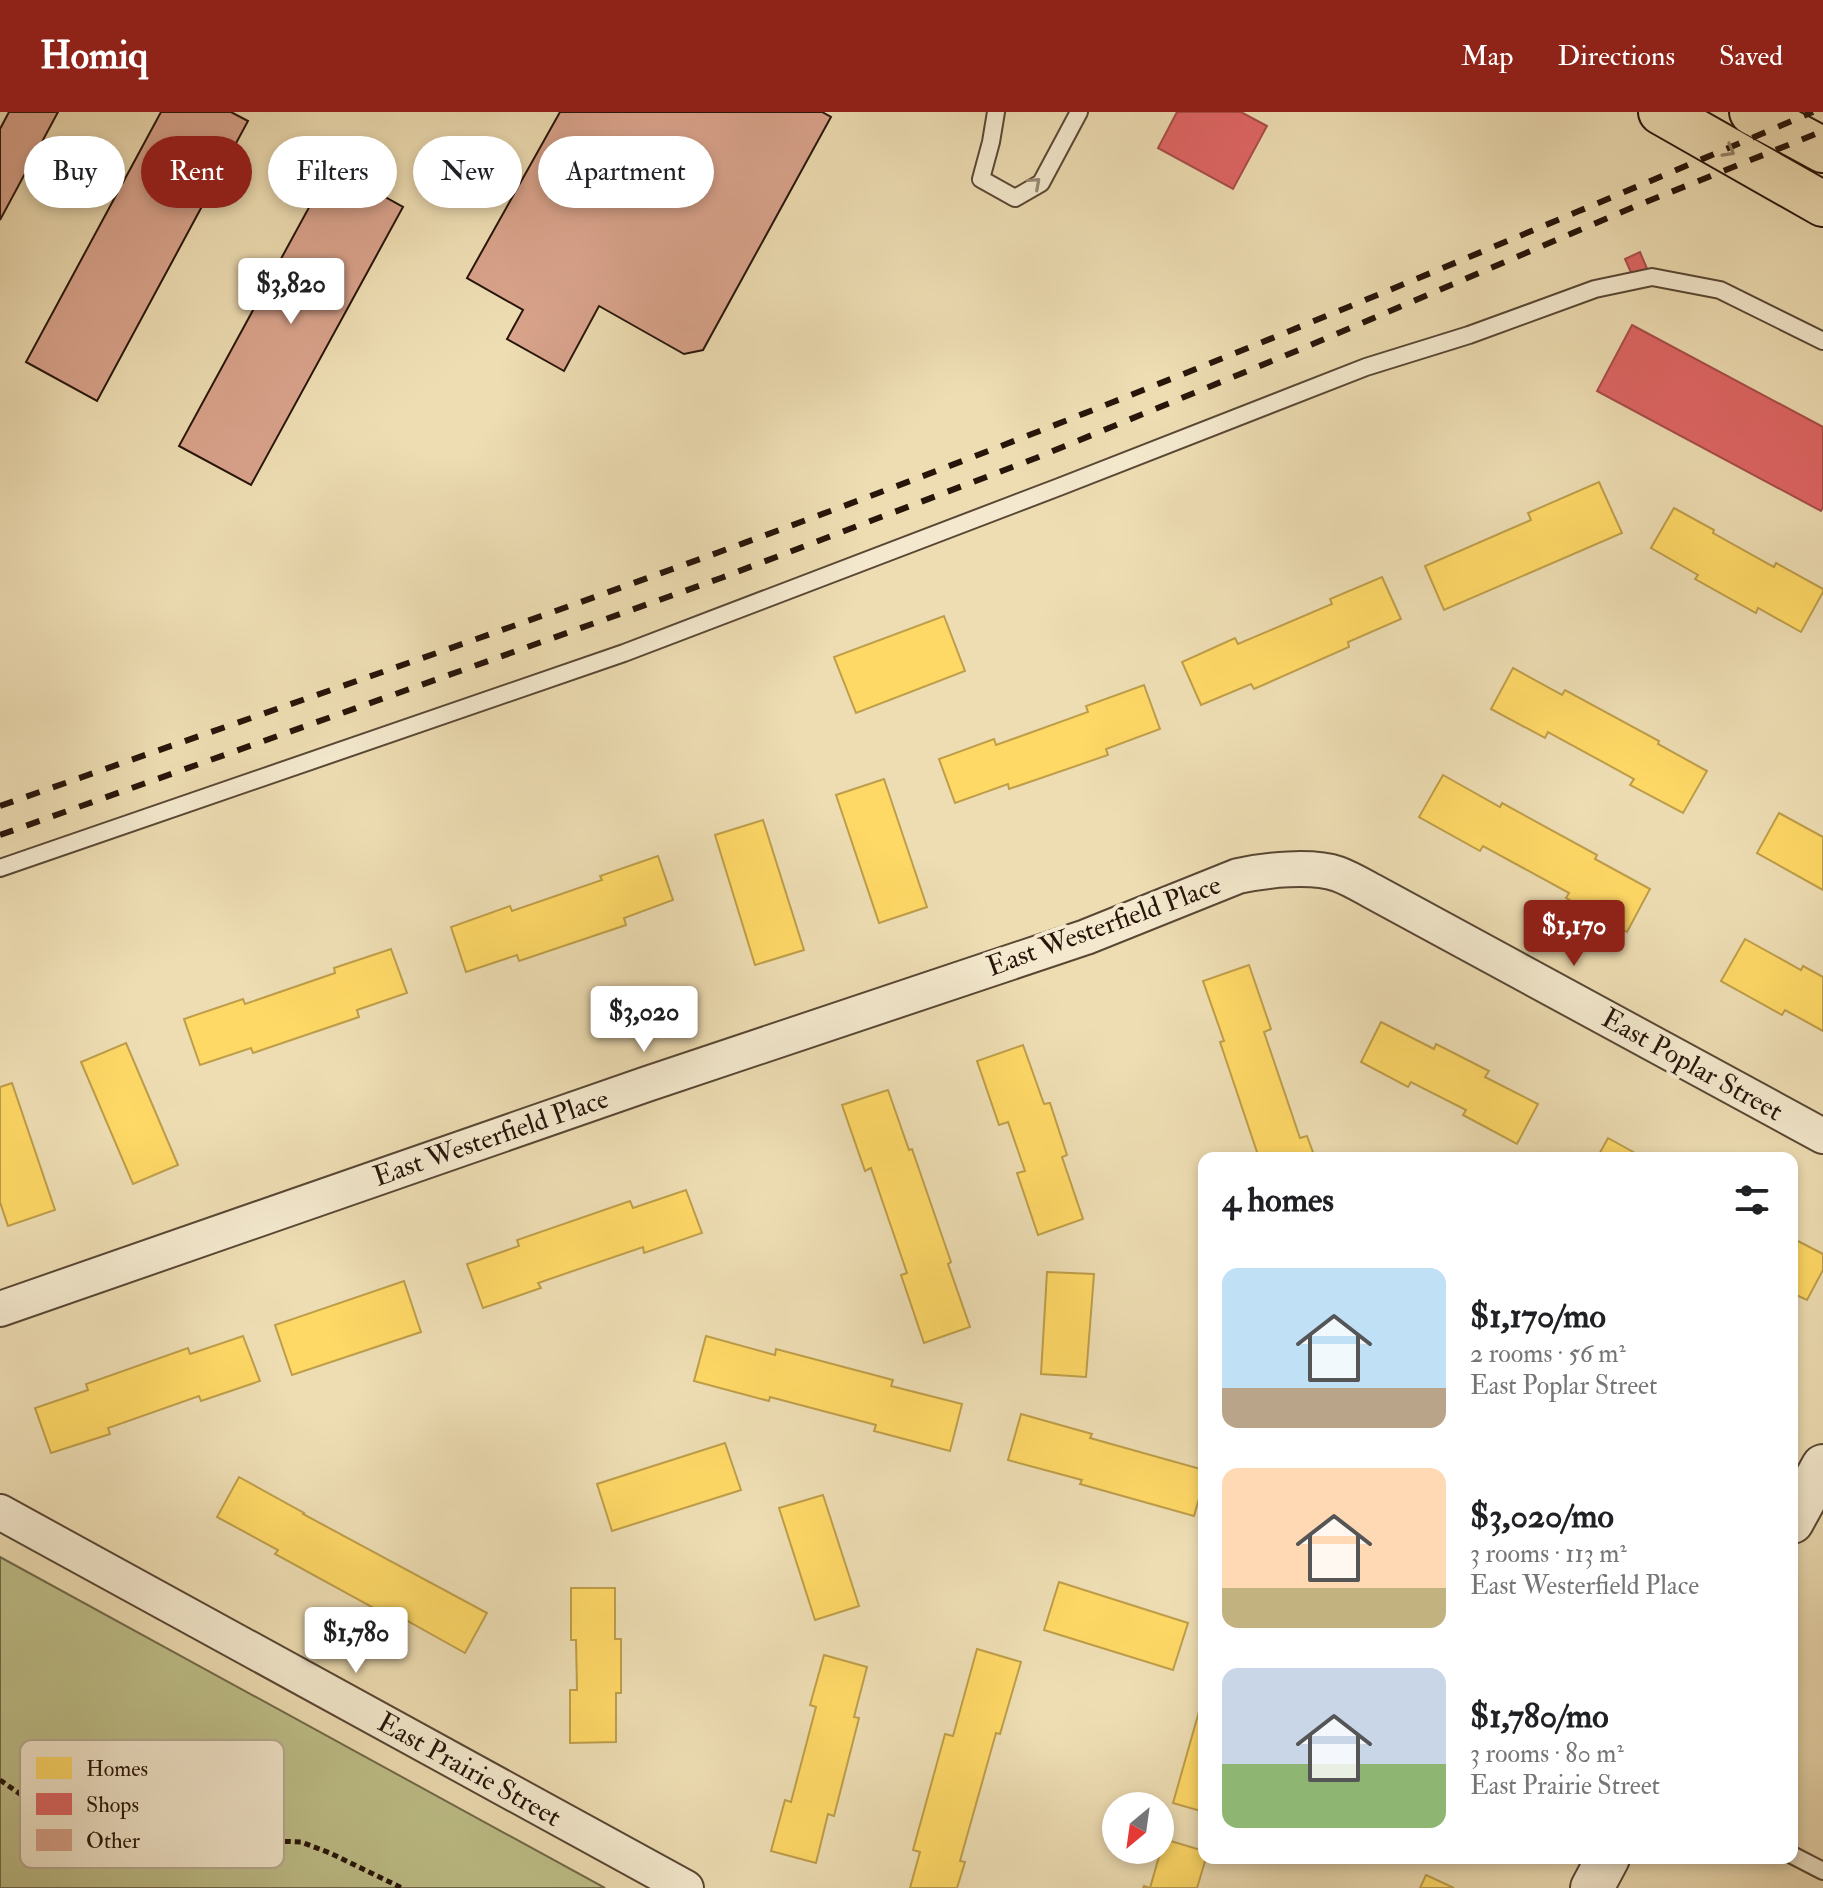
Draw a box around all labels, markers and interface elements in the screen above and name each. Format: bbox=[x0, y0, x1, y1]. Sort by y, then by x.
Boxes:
text: Homiq bbox=[40, 32, 148, 80]
text: Map bbox=[1461, 39, 1514, 74]
text: Directions bbox=[1558, 39, 1675, 74]
text: Saved bbox=[1719, 39, 1783, 74]
chip: Buy bbox=[24, 136, 125, 208]
chip: Rent bbox=[141, 136, 252, 208]
chip: Filters bbox=[268, 136, 397, 208]
chip: New bbox=[413, 136, 522, 208]
chip: Apartment bbox=[538, 136, 714, 208]
one-way arrow bbox=[1720, 141, 1734, 157]
one-way arrow bbox=[1026, 178, 1041, 193]
pin: $3,820 bbox=[226, 258, 356, 326]
text: $3,820 bbox=[256, 268, 326, 300]
street label: East Westerfield Place bbox=[982, 867, 1226, 985]
pin: $1,170 bbox=[1509, 900, 1639, 968]
text: $1,170 bbox=[1542, 910, 1606, 942]
pin: $3,020 bbox=[579, 986, 709, 1054]
text: $3,020 bbox=[609, 996, 679, 1028]
street label: East Poplar Street bbox=[1595, 1001, 1789, 1129]
street label: East Westerfield Place bbox=[369, 1081, 614, 1195]
icon: filters bbox=[1730, 1178, 1774, 1222]
text: 4 homes bbox=[1222, 1179, 1334, 1222]
text: $1,170/mo bbox=[1470, 1295, 1606, 1338]
icon: home bbox=[1286, 1300, 1382, 1396]
text: 2 rooms · 56 m² bbox=[1470, 1338, 1626, 1370]
text: East Poplar Street bbox=[1470, 1370, 1657, 1402]
text: $3,020/mo bbox=[1470, 1495, 1614, 1538]
icon: home bbox=[1286, 1500, 1382, 1596]
text: 3 rooms · 113 m² bbox=[1470, 1538, 1627, 1570]
text: East Westerfield Place bbox=[1470, 1570, 1699, 1602]
pin: $1,780 bbox=[291, 1607, 421, 1675]
text: $1,780 bbox=[323, 1617, 389, 1649]
text: $1,780/mo bbox=[1470, 1695, 1609, 1738]
icon: home bbox=[1286, 1700, 1382, 1796]
street label: East Prairie Street bbox=[371, 1705, 567, 1835]
text: 3 rooms · 80 m² bbox=[1470, 1738, 1624, 1770]
legend bbox=[20, 1740, 284, 1868]
text: Homes bbox=[86, 1755, 148, 1783]
text: East Prairie Street bbox=[1470, 1770, 1660, 1802]
text: Shops bbox=[86, 1791, 139, 1820]
north arrow bbox=[1102, 1792, 1174, 1864]
map controls bbox=[1102, 1792, 1174, 1864]
text: Other bbox=[86, 1827, 141, 1855]

